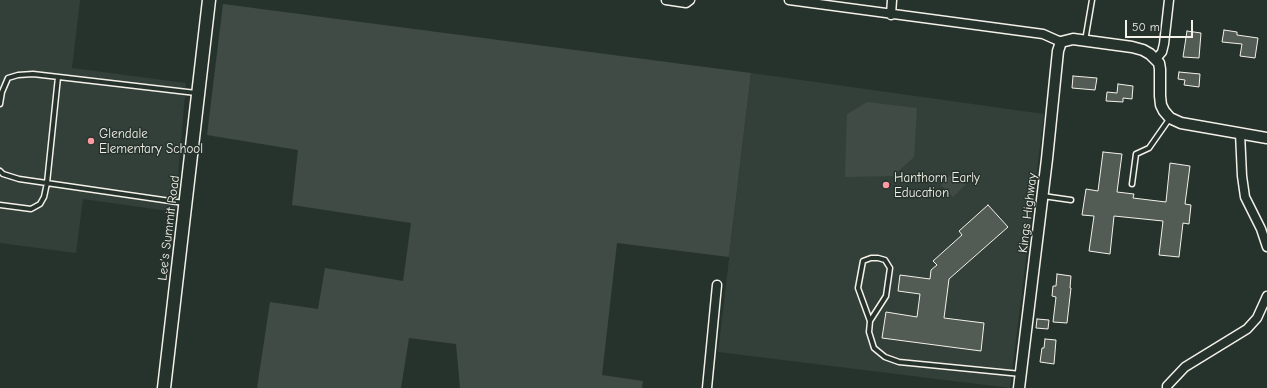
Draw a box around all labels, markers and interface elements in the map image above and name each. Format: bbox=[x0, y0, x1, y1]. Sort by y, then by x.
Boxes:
scale bar bbox=[1127, 12, 1195, 38]
text: 50 m bbox=[1132, 20, 1160, 34]
place label: Glendale Elementary School bbox=[99, 126, 203, 157]
marker: Glendale Elementary School bbox=[86, 136, 96, 146]
place label: Hanthorn Early Education bbox=[894, 170, 980, 201]
street label: Kings Highway bbox=[1015, 172, 1041, 254]
street label: Lee's Summit Road bbox=[155, 174, 183, 282]
marker: Hanthorn Early Education bbox=[881, 180, 891, 190]

